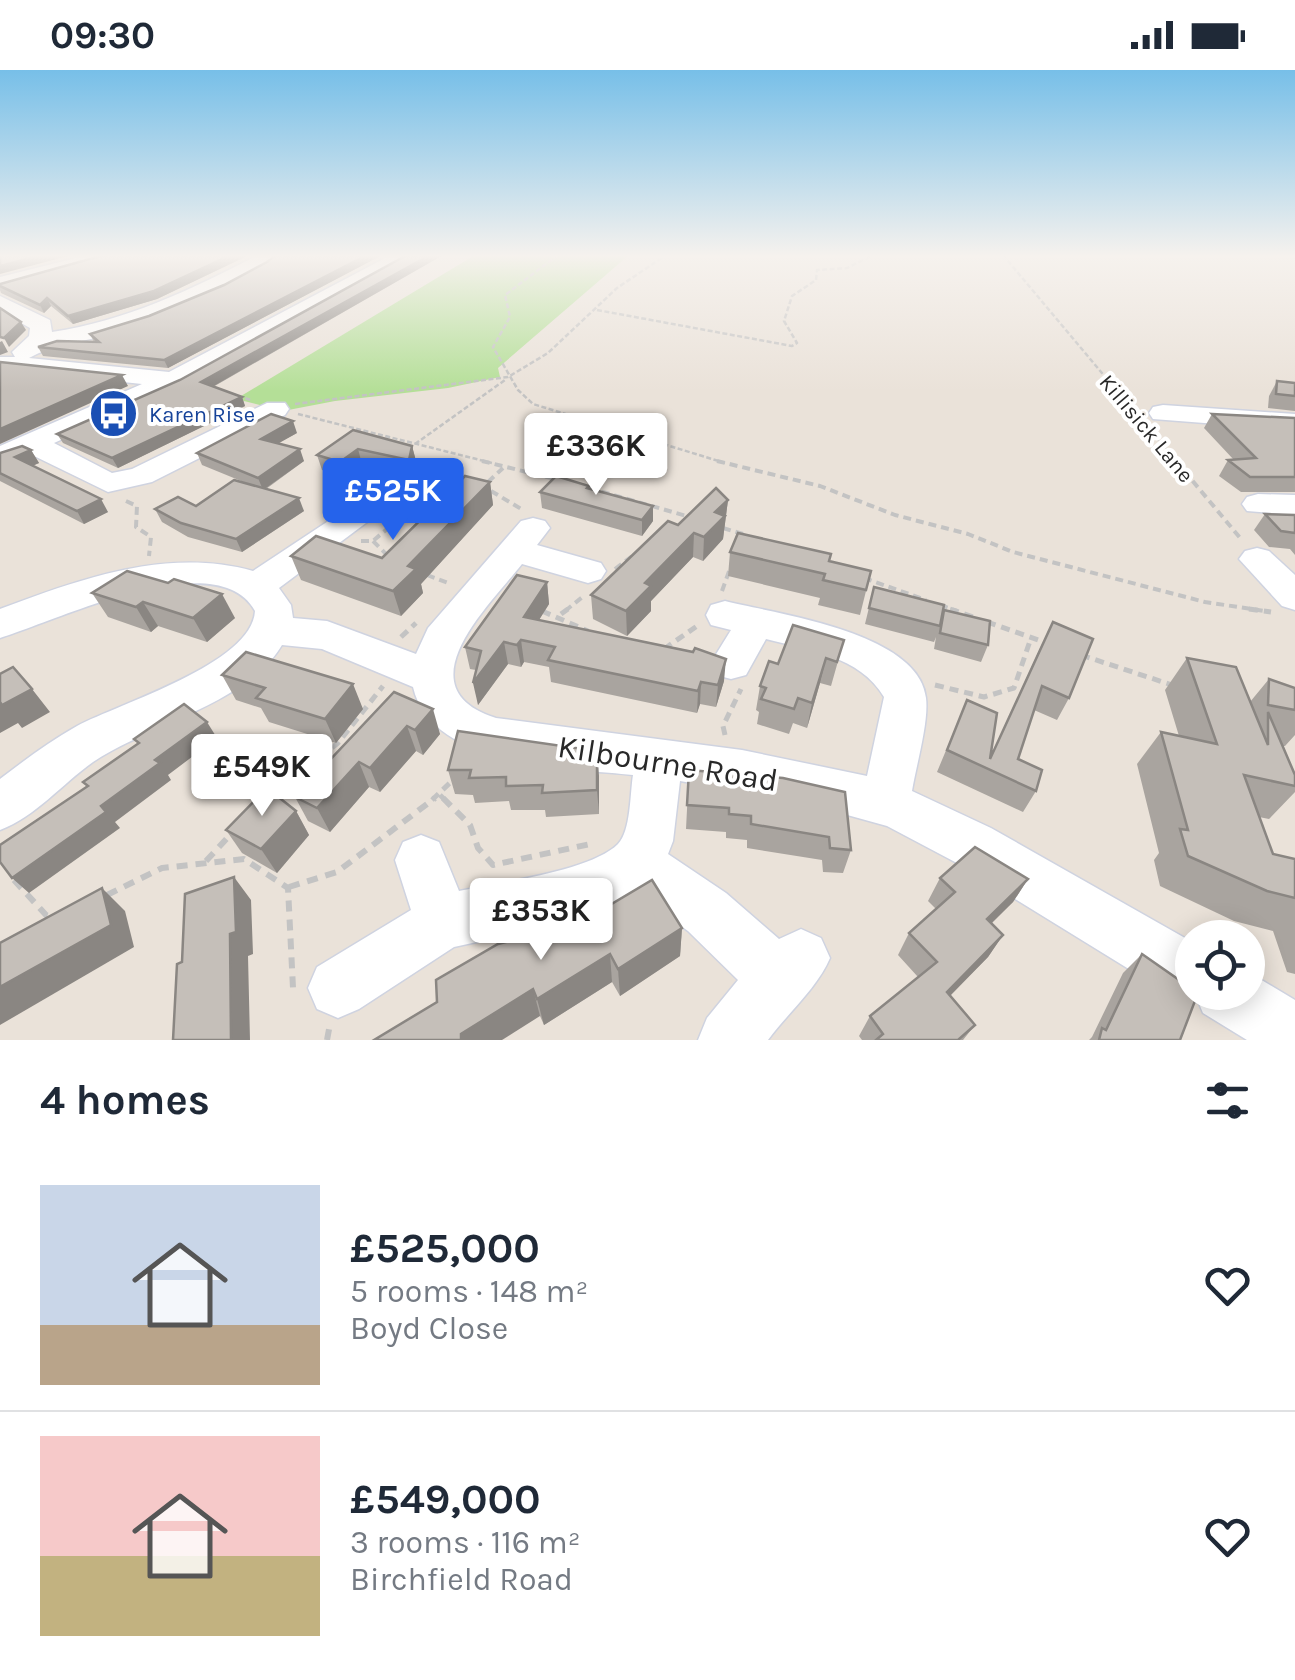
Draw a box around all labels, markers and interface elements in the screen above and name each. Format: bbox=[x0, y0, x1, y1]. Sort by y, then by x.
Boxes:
text: 09:30 bbox=[50, 13, 155, 58]
street label: Killisick Lane bbox=[1094, 369, 1199, 488]
bus stop icon: Karen Rise bbox=[88, 388, 140, 440]
place label: Karen Rise bbox=[149, 402, 255, 428]
pin: £336K bbox=[526, 413, 666, 498]
text: £336K bbox=[546, 427, 646, 464]
pin: £525K bbox=[323, 458, 463, 543]
text: £525K bbox=[345, 472, 441, 509]
street label: Kilbourne Road bbox=[555, 728, 781, 799]
pin: £549K bbox=[192, 734, 332, 819]
text: £549K bbox=[213, 748, 311, 785]
pin: £353K bbox=[471, 878, 611, 963]
text: £353K bbox=[492, 892, 590, 929]
map controls bbox=[1175, 920, 1265, 1010]
button: locate bbox=[1175, 920, 1265, 1010]
icon: filters bbox=[1200, 1073, 1255, 1128]
text: 4 homes bbox=[40, 1075, 210, 1125]
text: £525,000 bbox=[350, 1223, 540, 1273]
icon: home bbox=[120, 1225, 240, 1345]
icon: heart bbox=[1200, 1258, 1255, 1313]
text: 5 rooms · 148 m² bbox=[350, 1273, 588, 1310]
text: Boyd Close bbox=[350, 1310, 508, 1347]
text: £549,000 bbox=[350, 1474, 541, 1524]
icon: home bbox=[120, 1476, 240, 1596]
icon: heart bbox=[1200, 1509, 1255, 1564]
text: 3 rooms · 116 m² bbox=[350, 1524, 581, 1561]
text: Birchfield Road bbox=[350, 1561, 573, 1598]

